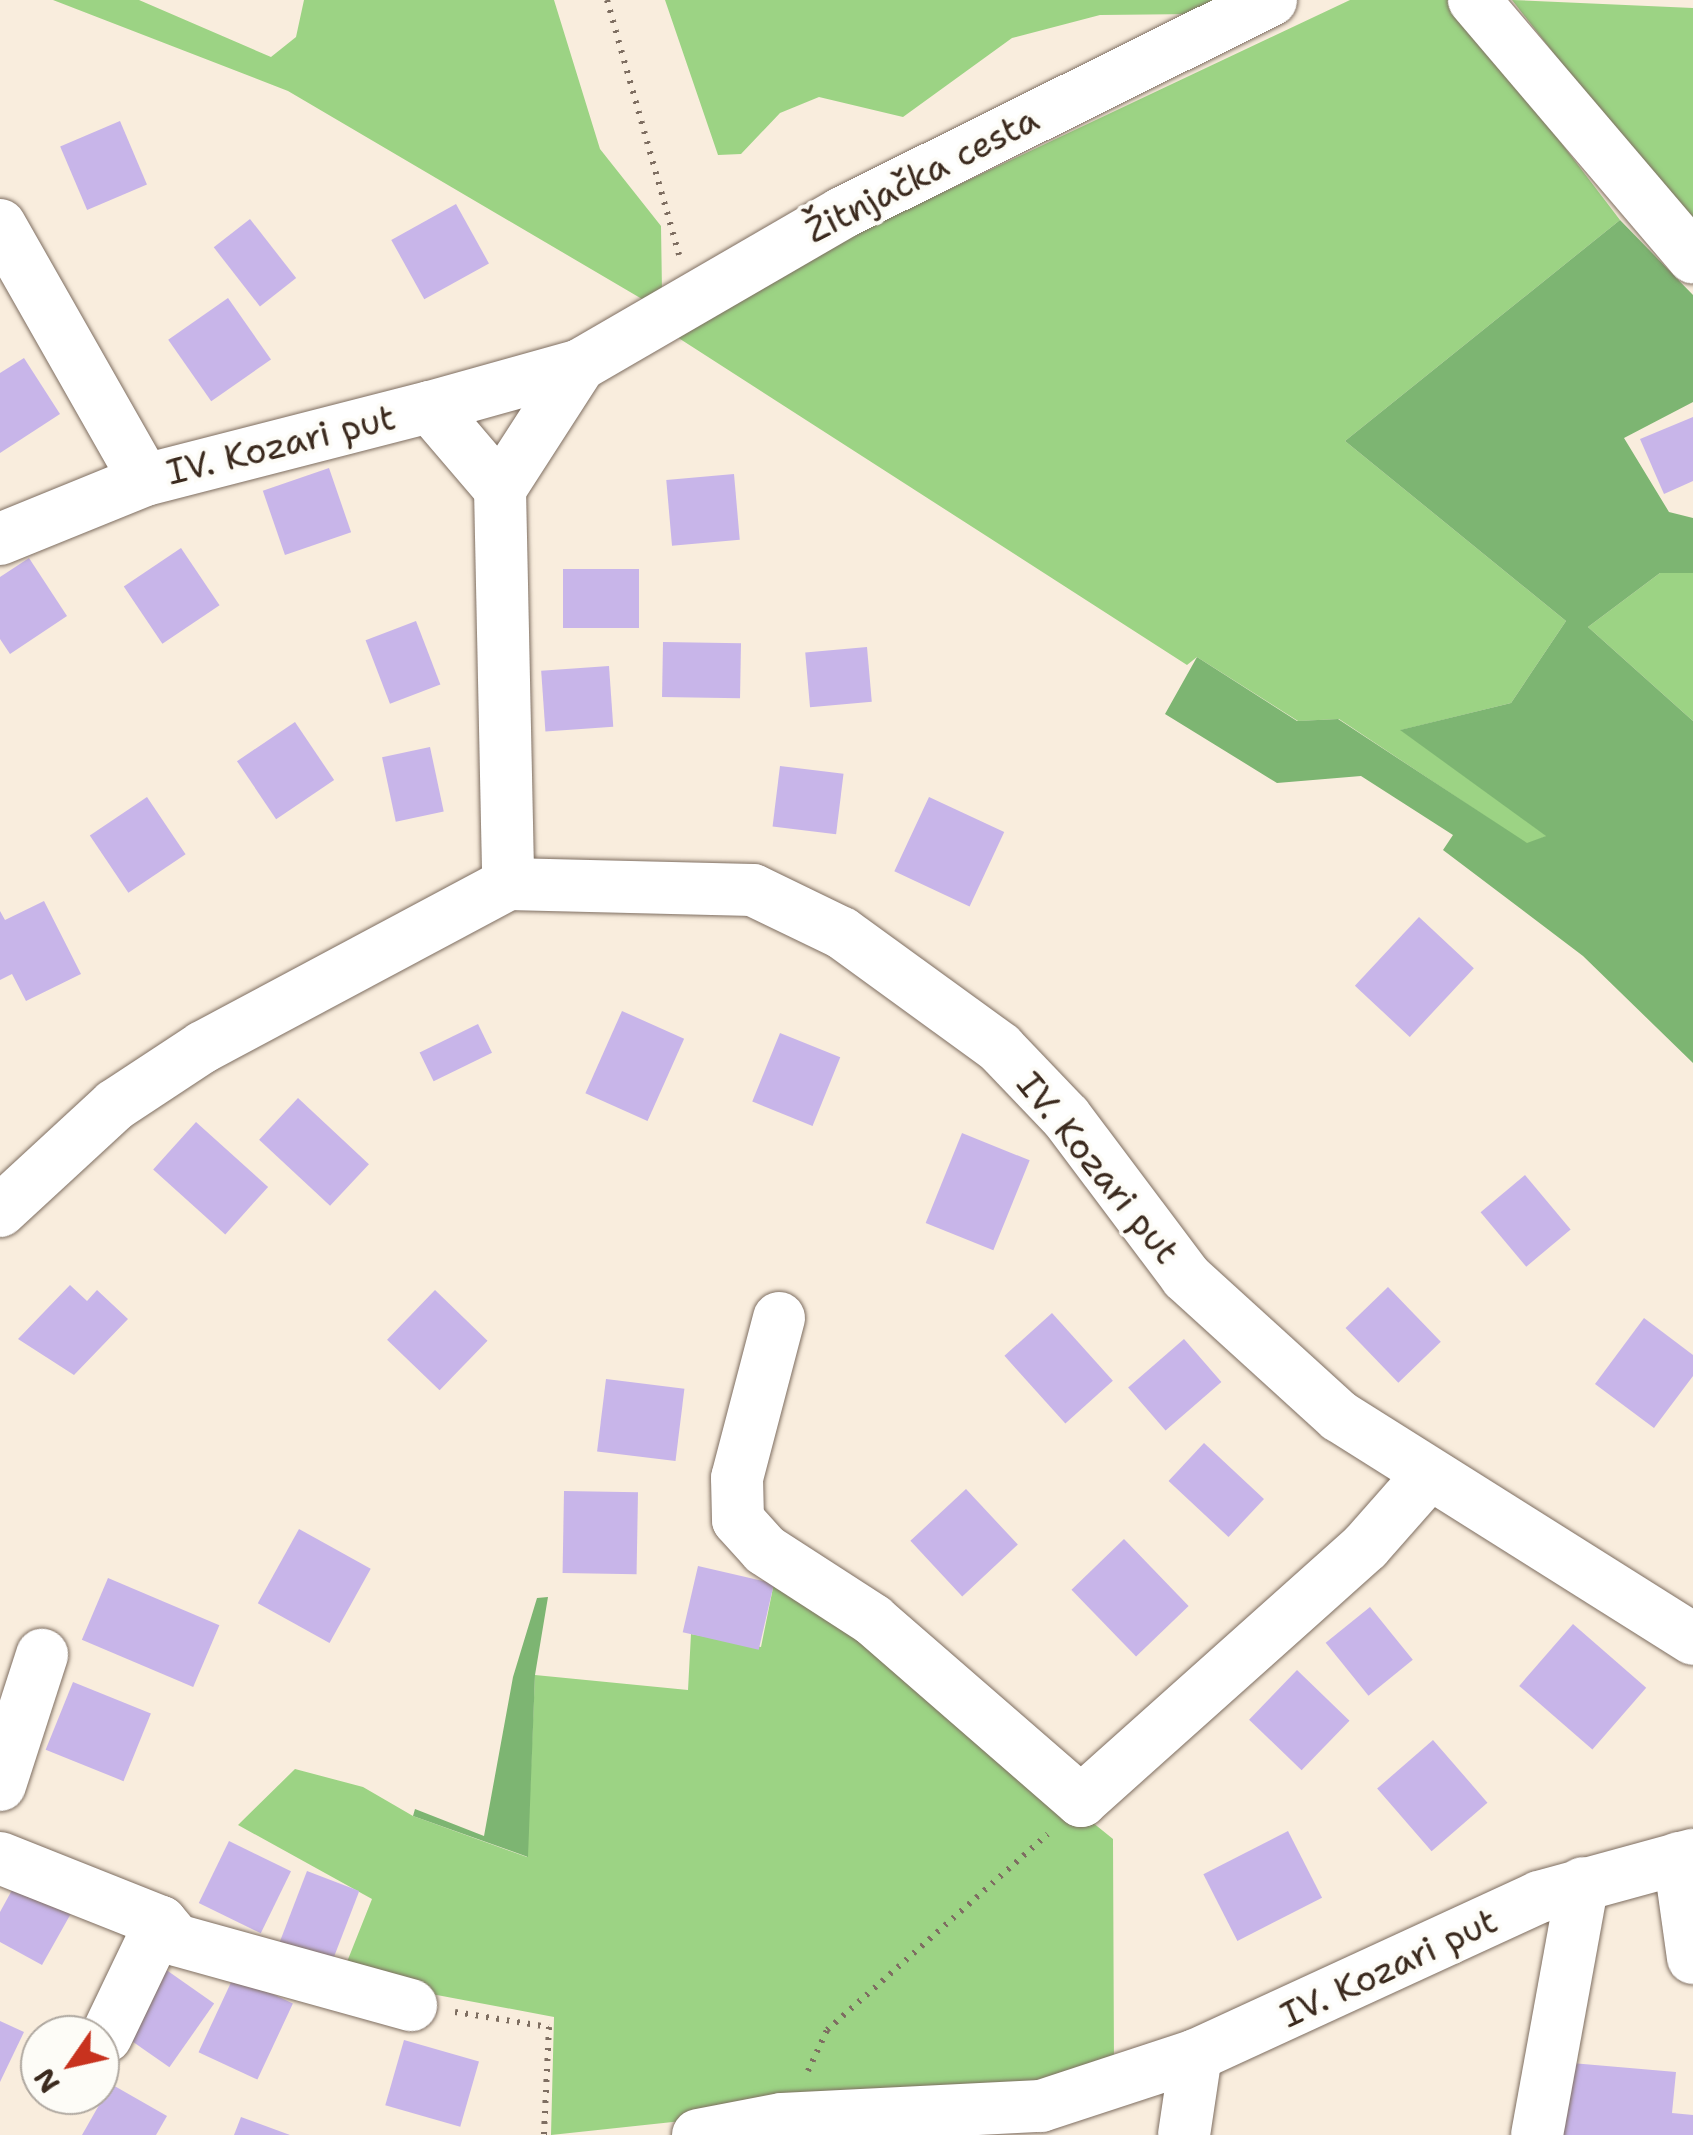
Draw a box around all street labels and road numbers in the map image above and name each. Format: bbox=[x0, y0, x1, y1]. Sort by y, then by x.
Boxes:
street label: Žitnjačka cesta bbox=[798, 98, 1046, 252]
street label: IV. Kozari put bbox=[162, 396, 400, 494]
street label: IV. Kozari put bbox=[1008, 1064, 1188, 1272]
street label: IV. Kozari put bbox=[1274, 1900, 1504, 2036]

